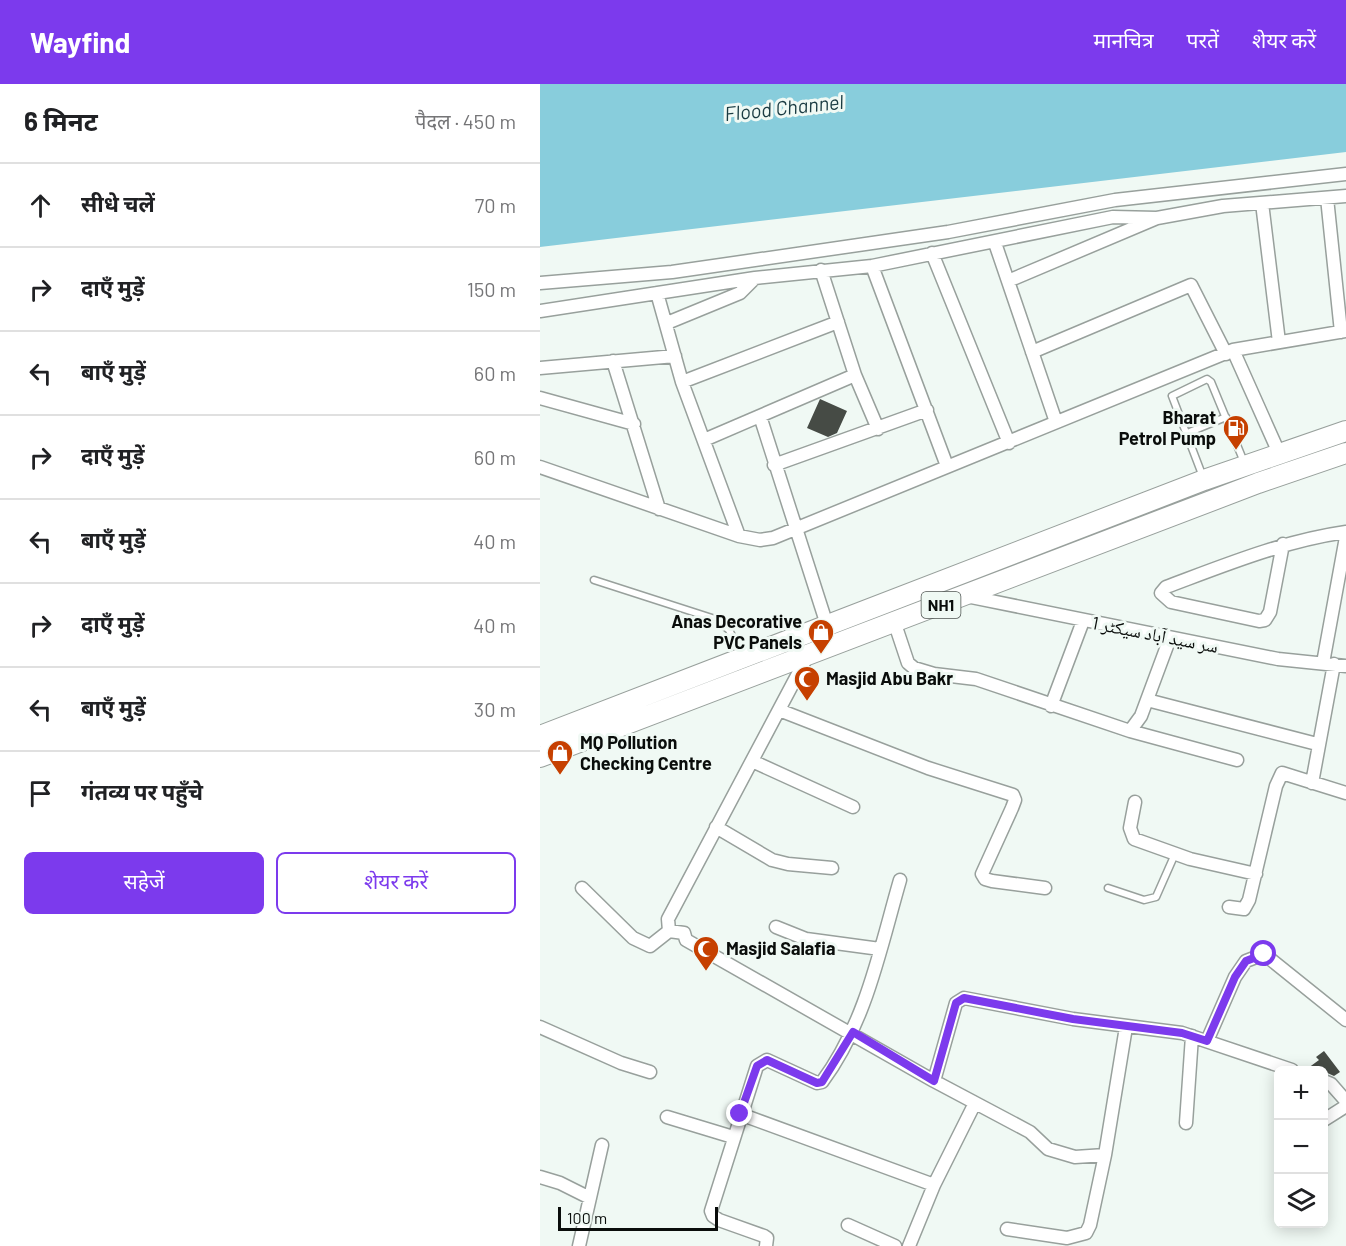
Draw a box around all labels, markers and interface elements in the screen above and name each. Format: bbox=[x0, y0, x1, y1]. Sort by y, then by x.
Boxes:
text: Wayfind bbox=[30, 25, 130, 59]
text: मानचित्र bbox=[1094, 27, 1154, 52]
text: परतें bbox=[1187, 27, 1219, 52]
text: शेयर करें bbox=[1252, 27, 1316, 52]
water label: Flood Channel bbox=[723, 89, 845, 125]
text: 6 मिनट bbox=[24, 105, 98, 136]
text: पैदल · 450 m bbox=[415, 109, 516, 133]
icon: ahead bbox=[24, 189, 57, 222]
text: सीधे चलें bbox=[81, 190, 155, 216]
text: 70 m bbox=[475, 193, 516, 217]
icon: right bbox=[24, 273, 57, 306]
text: दाएँ मुड़ें bbox=[81, 274, 144, 300]
text: 150 m bbox=[467, 277, 516, 301]
icon: left bbox=[24, 357, 57, 390]
text: बाएँ मुड़ें bbox=[81, 358, 146, 384]
text: 60 m bbox=[474, 361, 516, 385]
place label: Bharat Petrol Pump bbox=[1119, 406, 1216, 449]
fuel station icon: Bharat Petrol Pump bbox=[1221, 413, 1251, 451]
icon: right bbox=[24, 441, 57, 474]
text: दाएँ मुड़ें bbox=[81, 442, 144, 468]
text: 60 m bbox=[474, 445, 516, 469]
icon: left bbox=[24, 525, 57, 558]
text: बाएँ मुड़ें bbox=[81, 526, 146, 552]
text: 40 m bbox=[473, 529, 516, 553]
road number: NH1 bbox=[922, 592, 960, 618]
icon: right bbox=[24, 609, 57, 642]
text: दाएँ मुड़ें bbox=[81, 610, 144, 636]
place label: Anas Decorative PVC Panels bbox=[671, 610, 802, 653]
street label: سر سید آباد سیکٹر 1 bbox=[1090, 611, 1220, 658]
text: 40 m bbox=[473, 613, 516, 637]
shop icon: Anas Decorative PVC Panels bbox=[806, 617, 836, 655]
mosque icon: Masjid Abu Bakr bbox=[792, 664, 822, 702]
place label: Masjid Abu Bakr bbox=[826, 667, 953, 689]
icon: left bbox=[24, 693, 57, 726]
text: बाएँ मुड़ें bbox=[81, 694, 146, 720]
text: 30 m bbox=[474, 697, 516, 721]
place label: MQ Pollution Checking Centre bbox=[580, 731, 712, 774]
shop icon: MQ Pollution Checking Centre bbox=[545, 738, 575, 776]
icon: arrive bbox=[24, 777, 57, 810]
text: गंतव्य पर पहुँचे bbox=[81, 778, 203, 804]
button: सहेजें bbox=[24, 852, 264, 914]
button: शेयर करें bbox=[276, 852, 516, 914]
mosque icon: Masjid Salafia bbox=[691, 934, 721, 972]
place label: Masjid Salafia bbox=[726, 937, 835, 959]
route start bbox=[1250, 940, 1276, 966]
map controls bbox=[1274, 1066, 1328, 1228]
button: + bbox=[1274, 1066, 1328, 1120]
route end bbox=[726, 1100, 752, 1126]
button: − bbox=[1274, 1120, 1328, 1174]
button: layers bbox=[1274, 1174, 1328, 1228]
scale bar bbox=[558, 1204, 718, 1232]
text: 100 m bbox=[567, 1208, 607, 1227]

